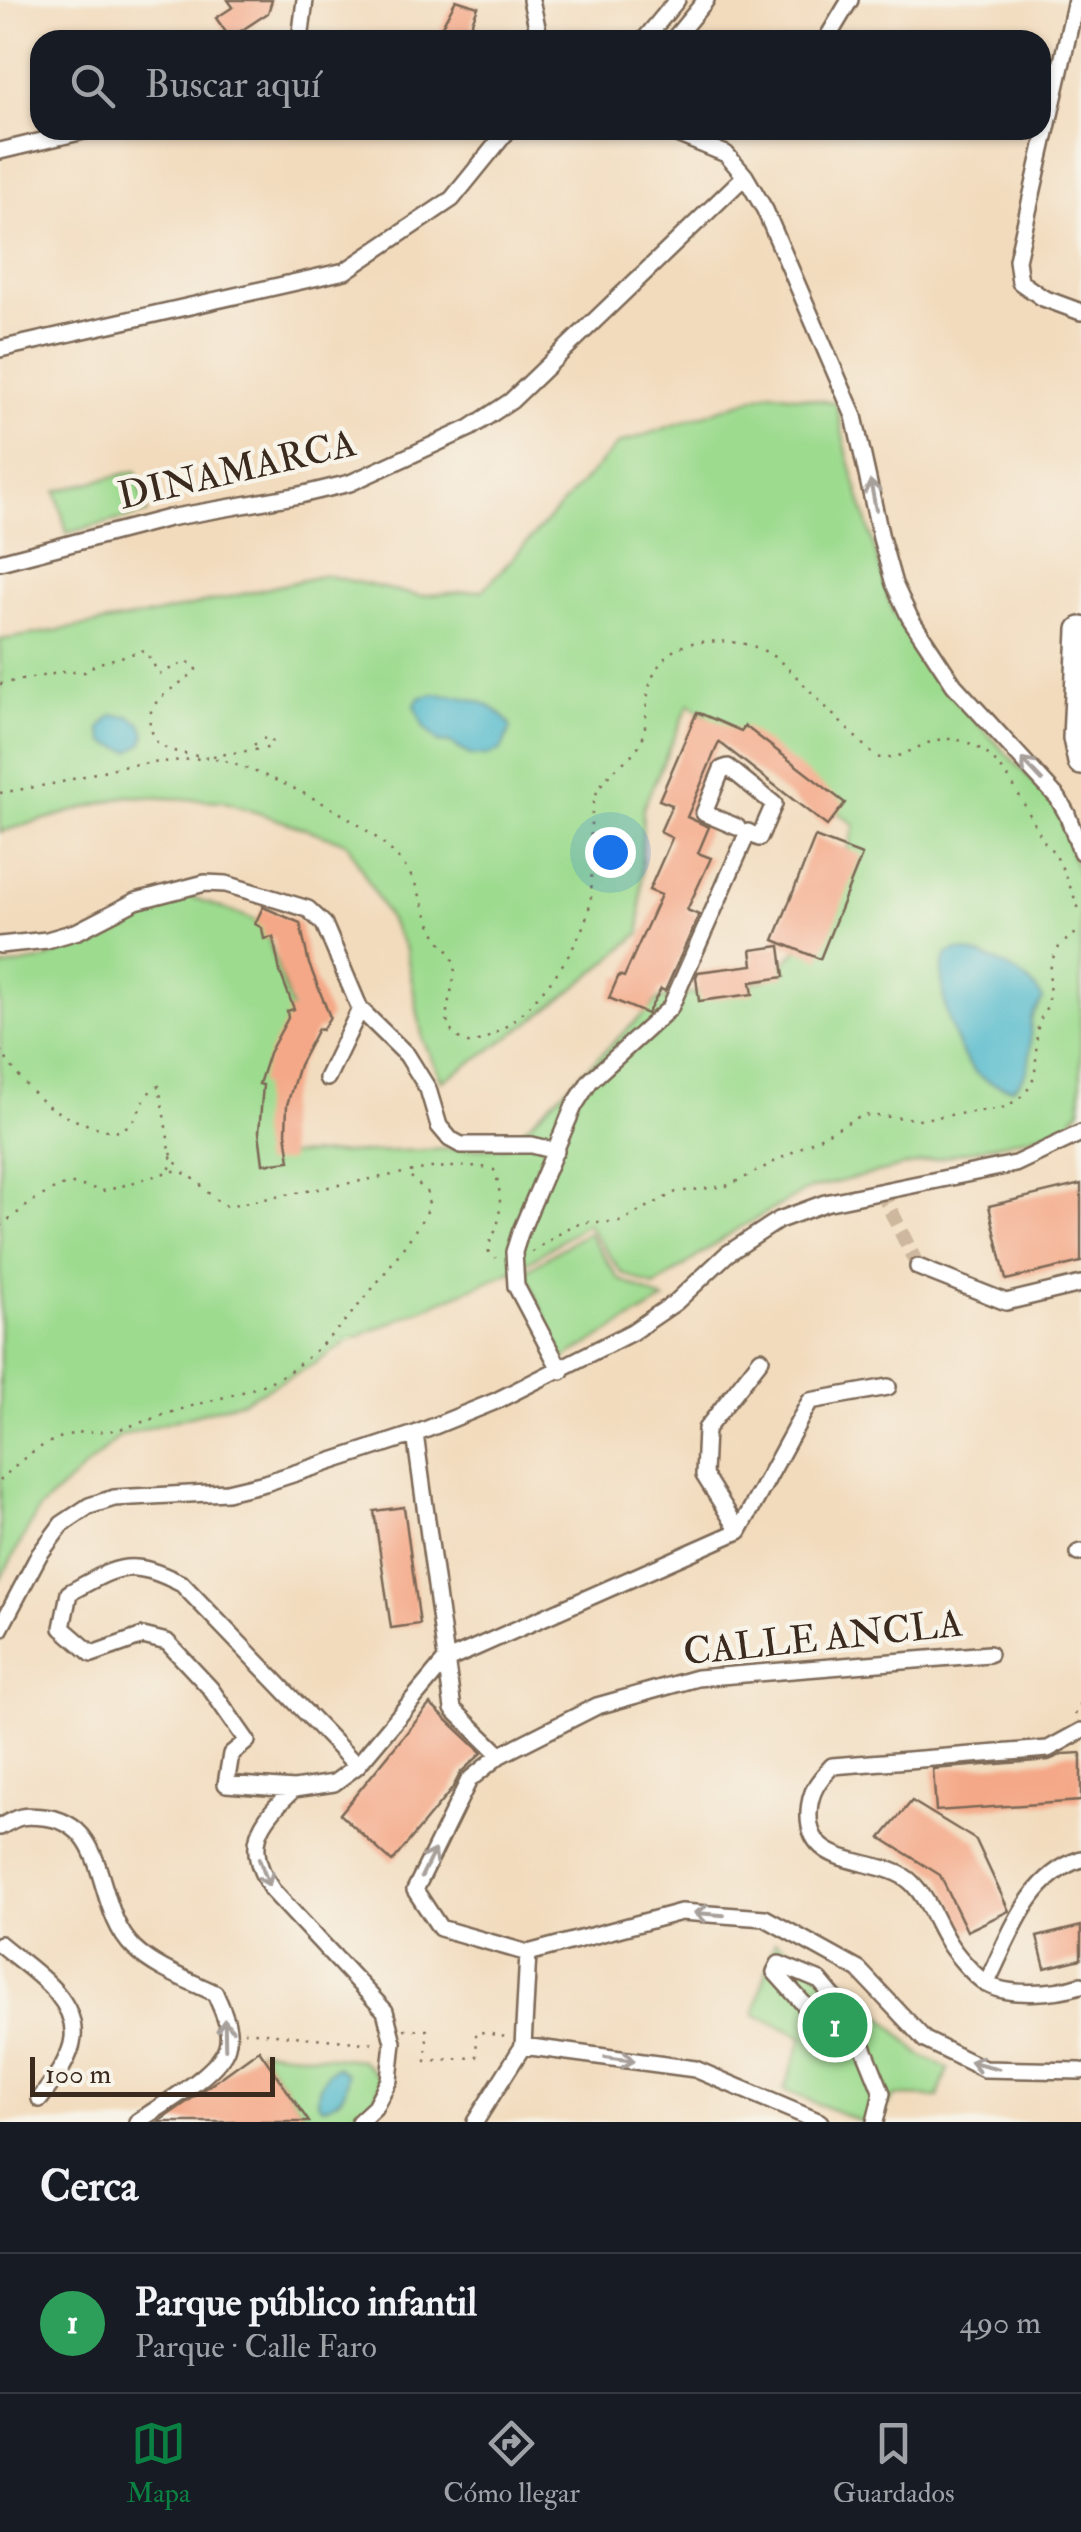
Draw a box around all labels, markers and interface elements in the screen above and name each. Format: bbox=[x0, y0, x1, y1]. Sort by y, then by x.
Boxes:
search box bbox=[30, 30, 1051, 140]
icon: search bbox=[65, 58, 120, 113]
text: Buscar aquí bbox=[145, 61, 321, 109]
street label: DINAMARCA bbox=[113, 419, 361, 521]
one-way arrow bbox=[862, 480, 881, 512]
one-way arrow bbox=[1021, 758, 1044, 783]
your location bbox=[585, 827, 636, 878]
street label: CALLE ANCLA bbox=[681, 1599, 965, 1677]
one-way arrow bbox=[419, 1848, 438, 1878]
one-way arrow bbox=[256, 1856, 274, 1887]
one-way arrow bbox=[693, 1904, 725, 1923]
pin: 1 bbox=[802, 1988, 868, 2062]
one-way arrow bbox=[216, 2018, 234, 2050]
one-way arrow bbox=[603, 2050, 635, 2068]
scale bar bbox=[30, 2052, 275, 2096]
one-way arrow bbox=[969, 2055, 1001, 2073]
text: 100 m bbox=[45, 2057, 111, 2092]
text: Cerca bbox=[40, 2161, 138, 2213]
text: Parque público infantil bbox=[135, 2279, 477, 2327]
text: 1 bbox=[67, 2303, 78, 2343]
text: 490 m bbox=[959, 2303, 1041, 2343]
text: Parque · Calle Faro bbox=[135, 2327, 377, 2367]
tab: Mapa bbox=[126, 2416, 190, 2511]
tab: Cómo llegar bbox=[443, 2416, 580, 2511]
tab: Guardados bbox=[833, 2416, 955, 2511]

